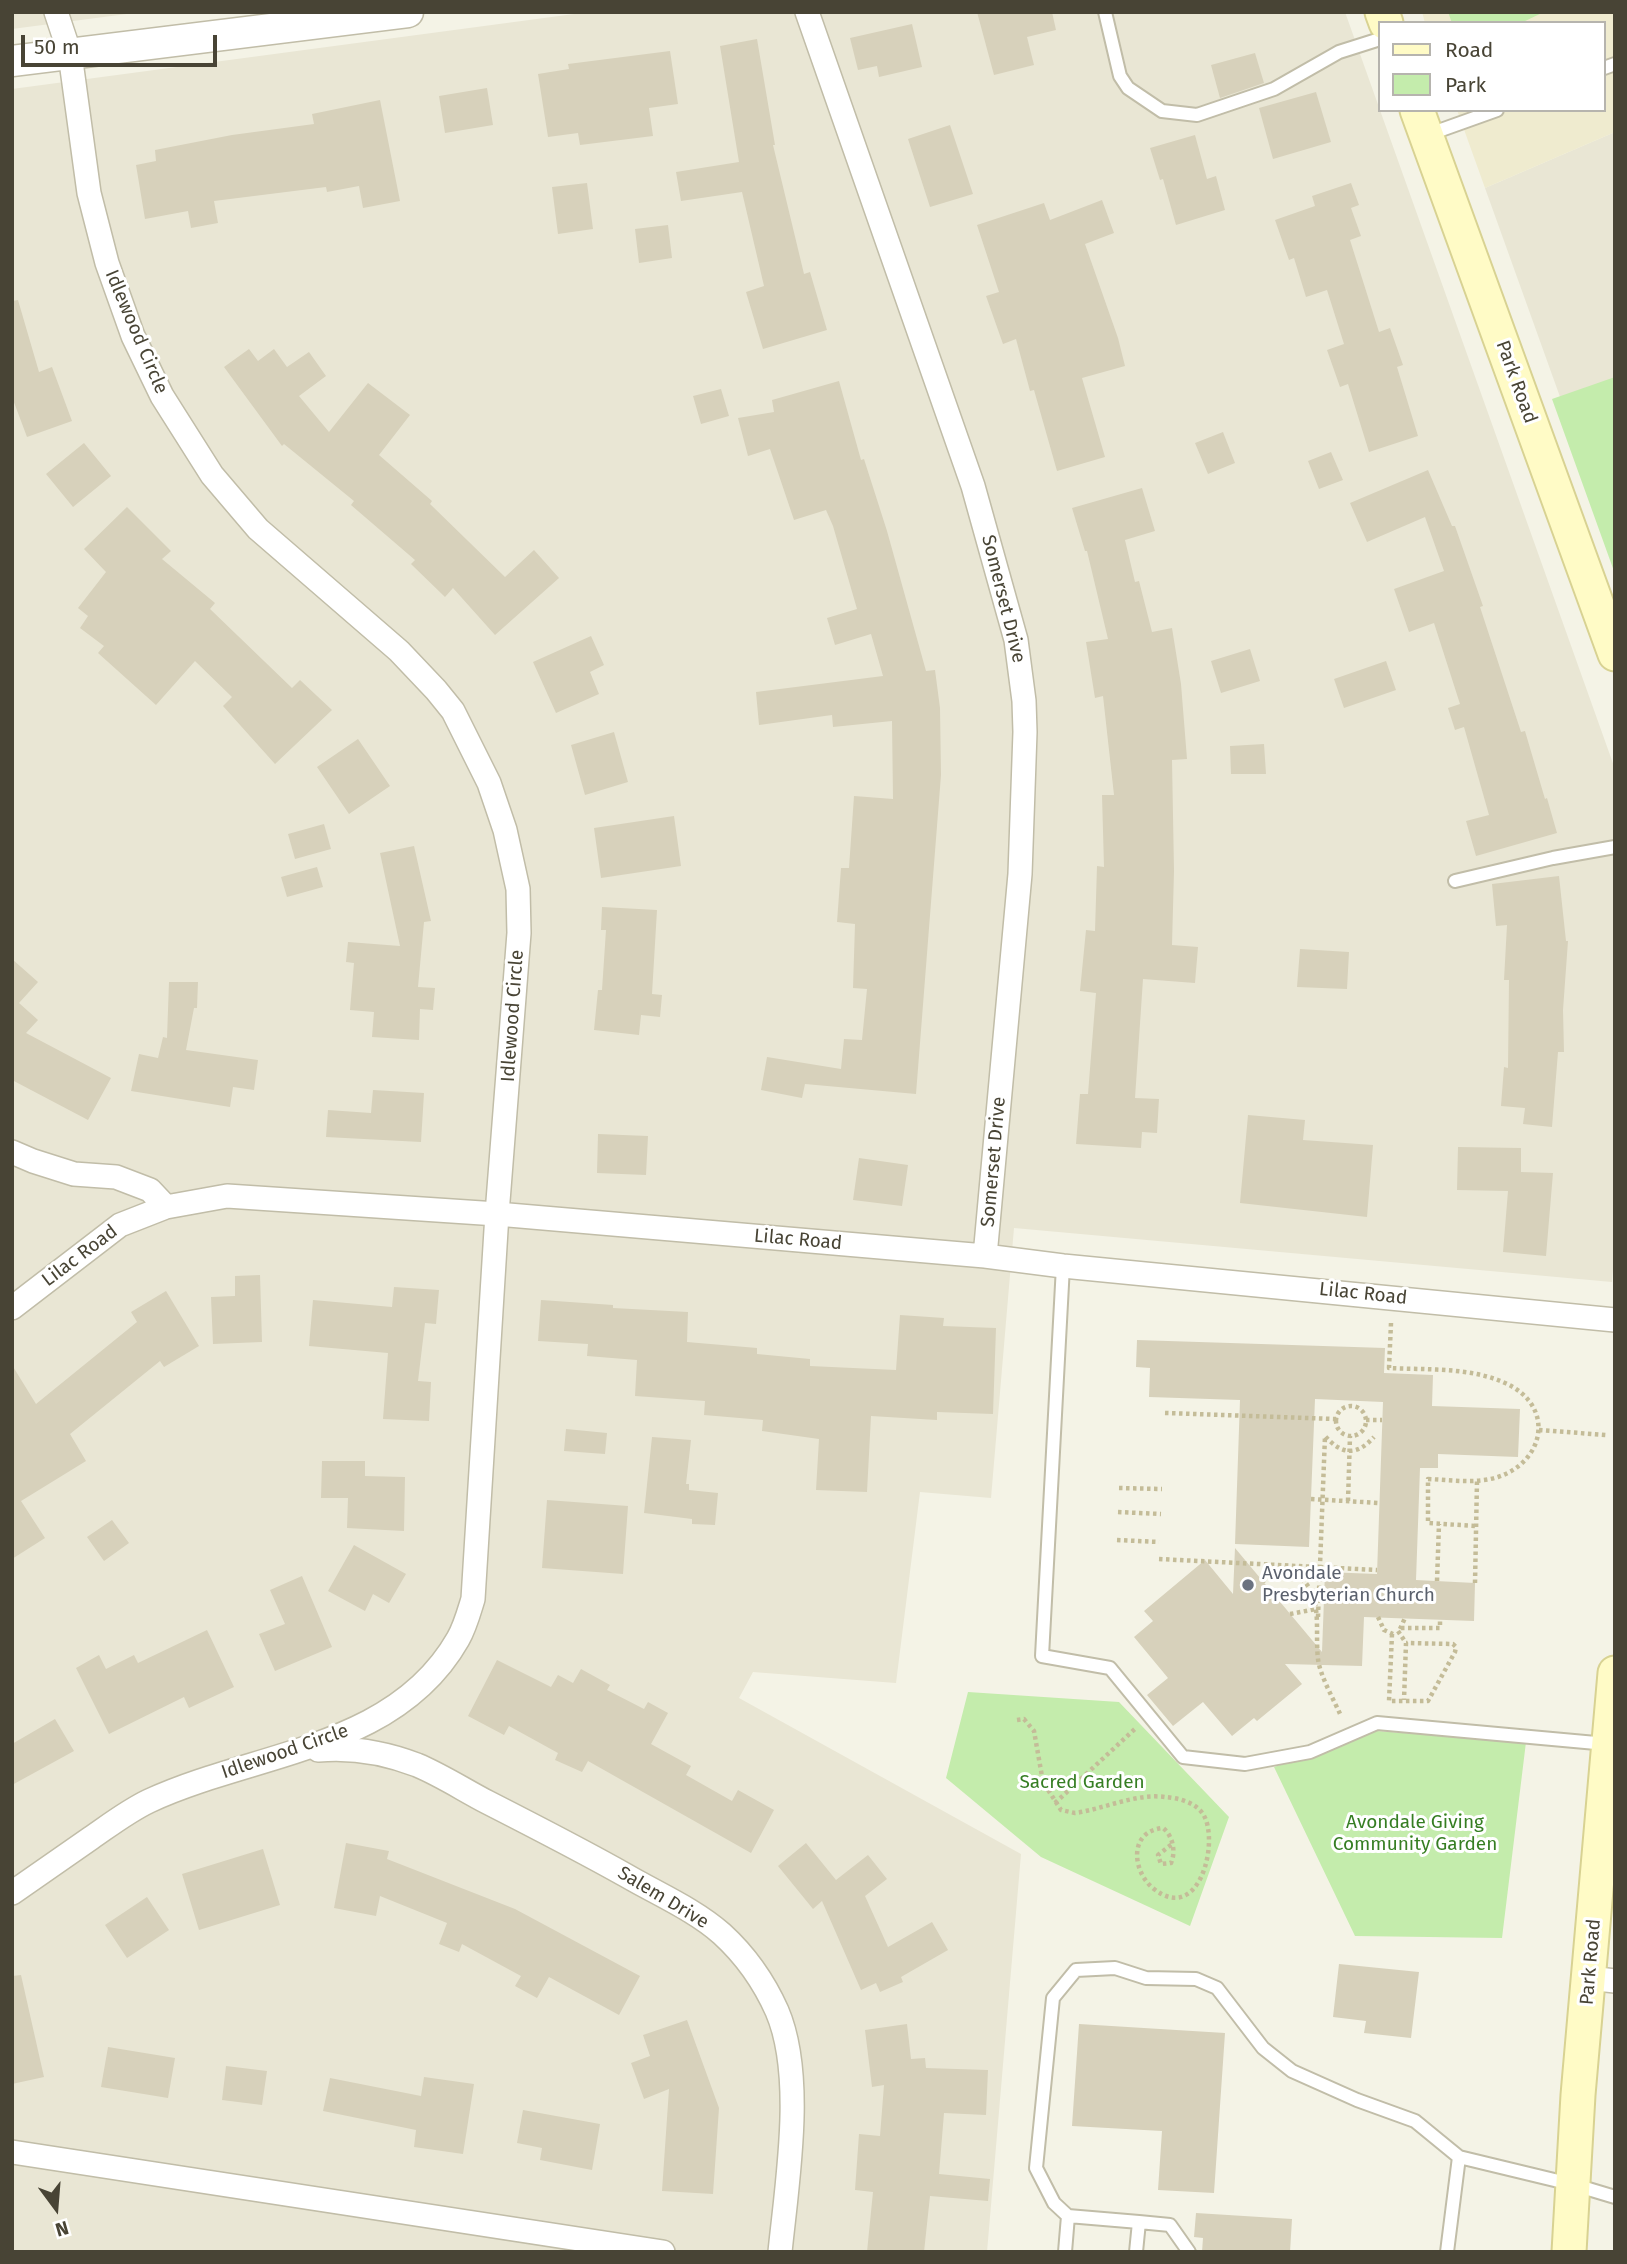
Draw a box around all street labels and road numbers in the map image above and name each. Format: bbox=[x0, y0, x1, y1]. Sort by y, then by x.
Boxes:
street label: Idlewood Circle bbox=[100, 266, 172, 398]
street label: Park Road bbox=[1491, 338, 1541, 426]
street label: Somerset Drive bbox=[976, 533, 1030, 665]
street label: Idlewood Circle bbox=[497, 949, 529, 1083]
street label: Somerset Drive bbox=[977, 1096, 1011, 1228]
street label: Lilac Road bbox=[38, 1220, 122, 1292]
street label: Lilac Road bbox=[753, 1225, 843, 1255]
street label: Lilac Road bbox=[1318, 1278, 1408, 1310]
street label: Idlewood Circle bbox=[219, 1720, 351, 1784]
street label: Salem Drive bbox=[613, 1862, 713, 1934]
street label: Park Road bbox=[1576, 1918, 1606, 2006]

